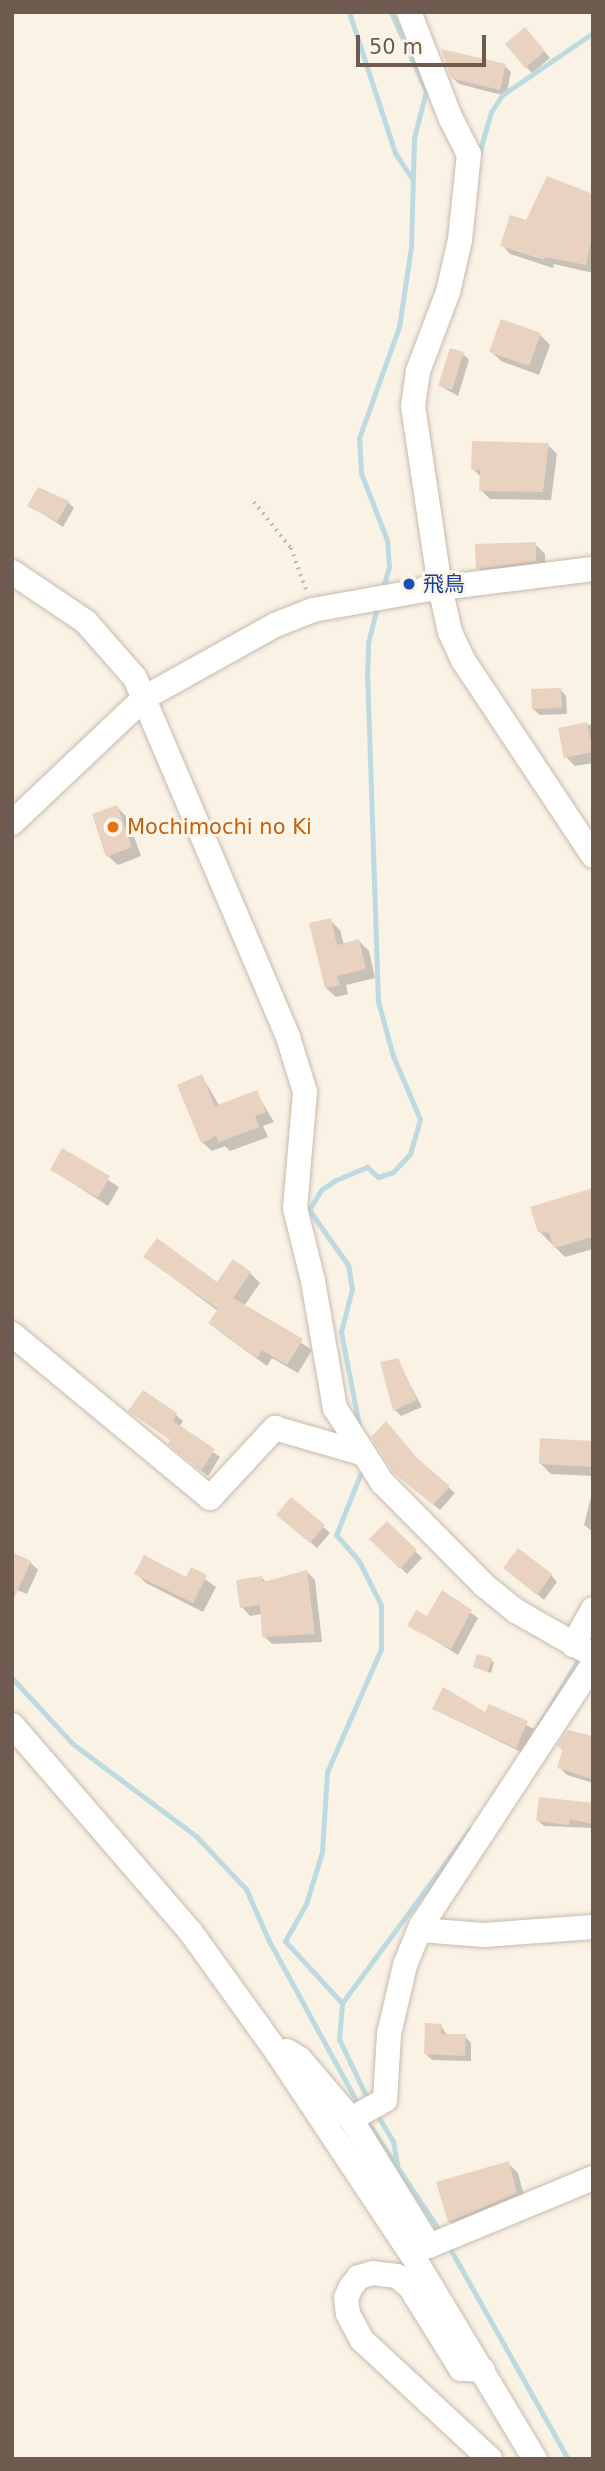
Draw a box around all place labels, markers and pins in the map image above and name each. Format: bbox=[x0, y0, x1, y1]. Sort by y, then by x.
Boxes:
place label: 飛鳥 bbox=[423, 571, 465, 597]
marker: 飛鳥 bbox=[401, 576, 417, 592]
place label: Mochimochi no Ki bbox=[127, 814, 312, 840]
marker: Mochimochi no Ki bbox=[105, 819, 121, 835]

